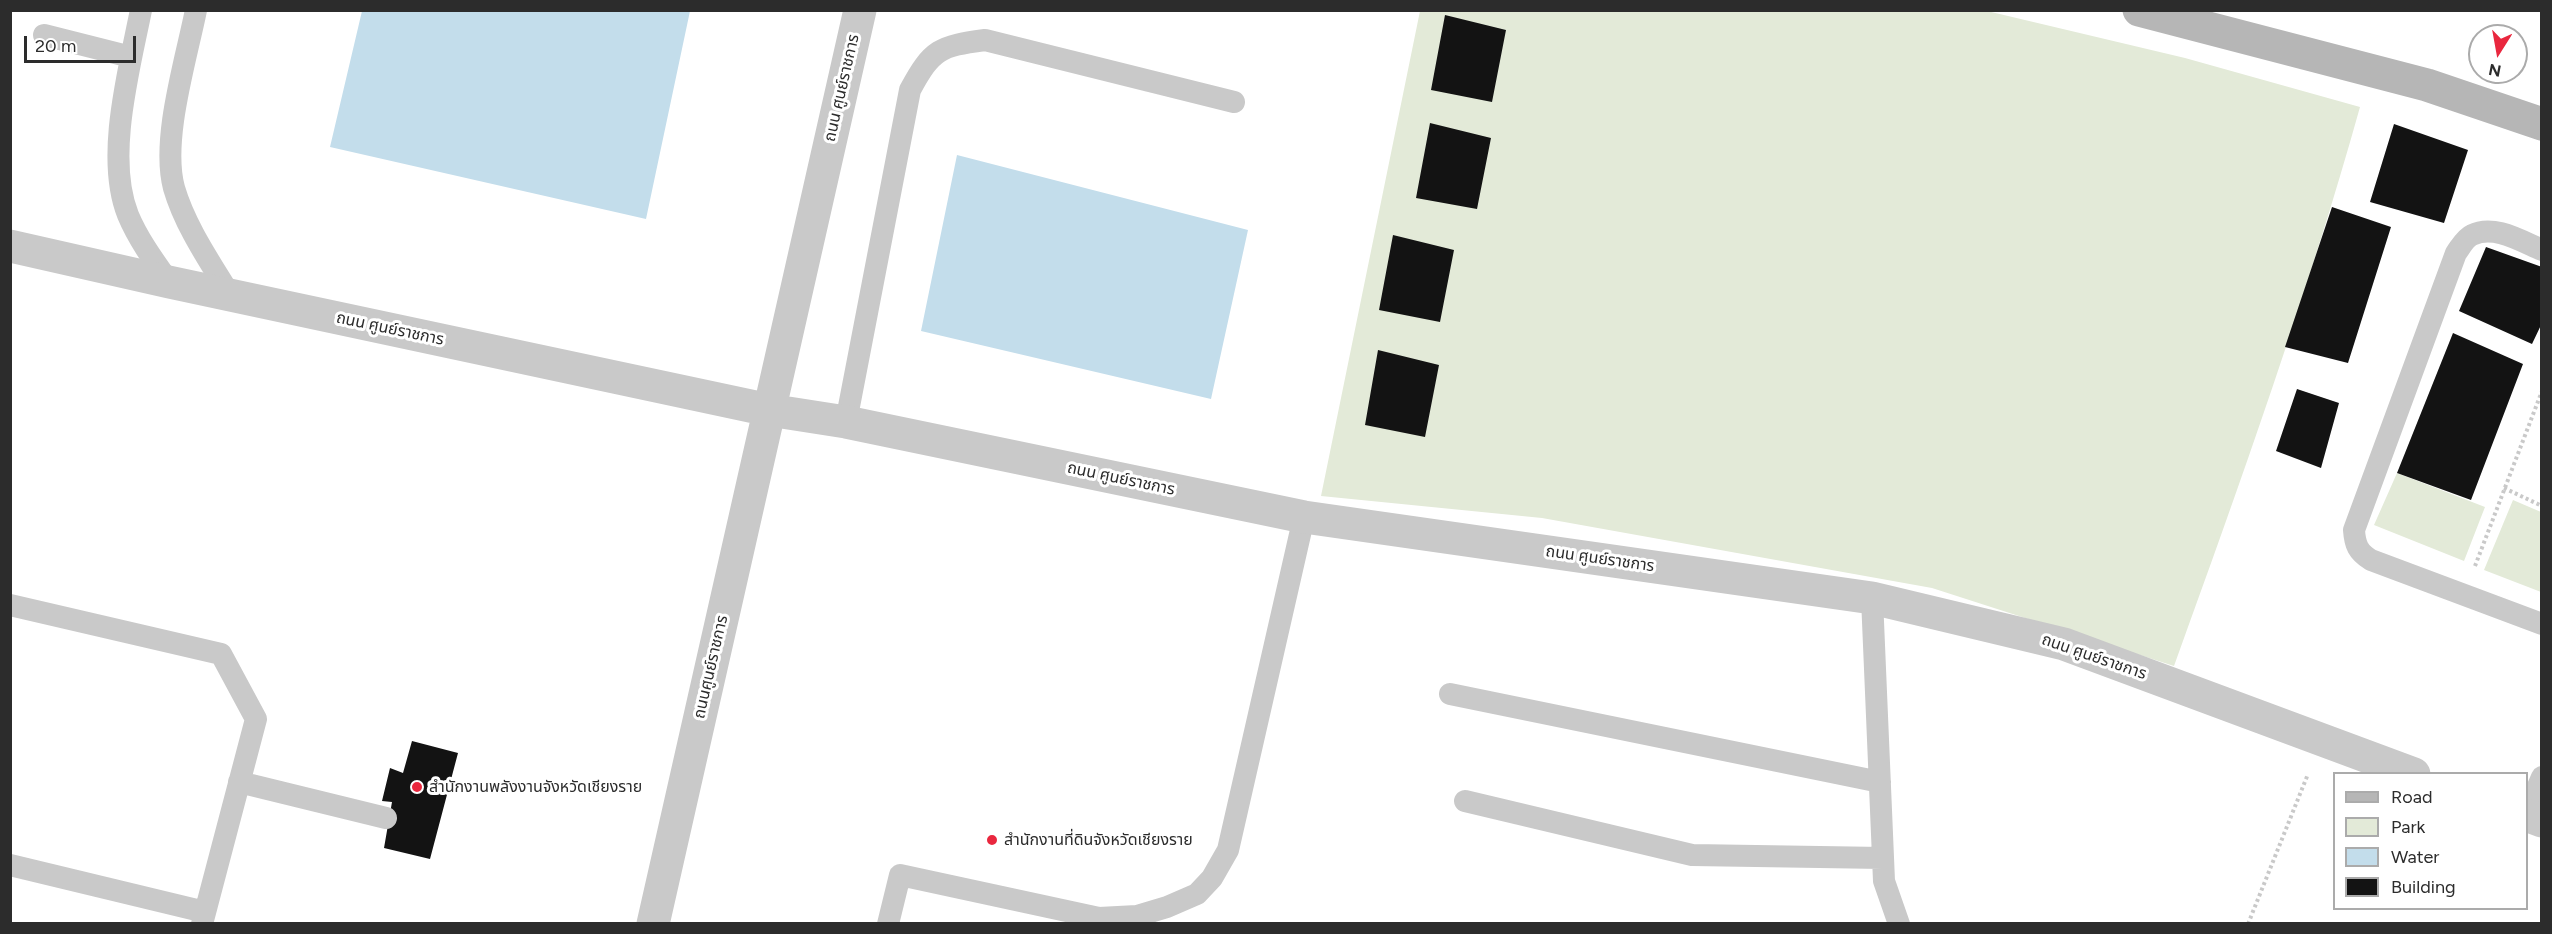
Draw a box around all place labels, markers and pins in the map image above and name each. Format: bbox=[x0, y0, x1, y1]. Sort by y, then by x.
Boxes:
place label: สำนักงานพลังงานจังหวัดเชียงราย bbox=[429, 777, 642, 797]
marker: สำนักงานพลังงานจังหวัดเชียงราย bbox=[410, 780, 424, 794]
place label: สำนักงานที่ดินจังหวัดเชียงราย bbox=[1004, 830, 1193, 850]
marker: สำนักงานที่ดินจังหวัดเชียงราย bbox=[985, 833, 999, 847]

